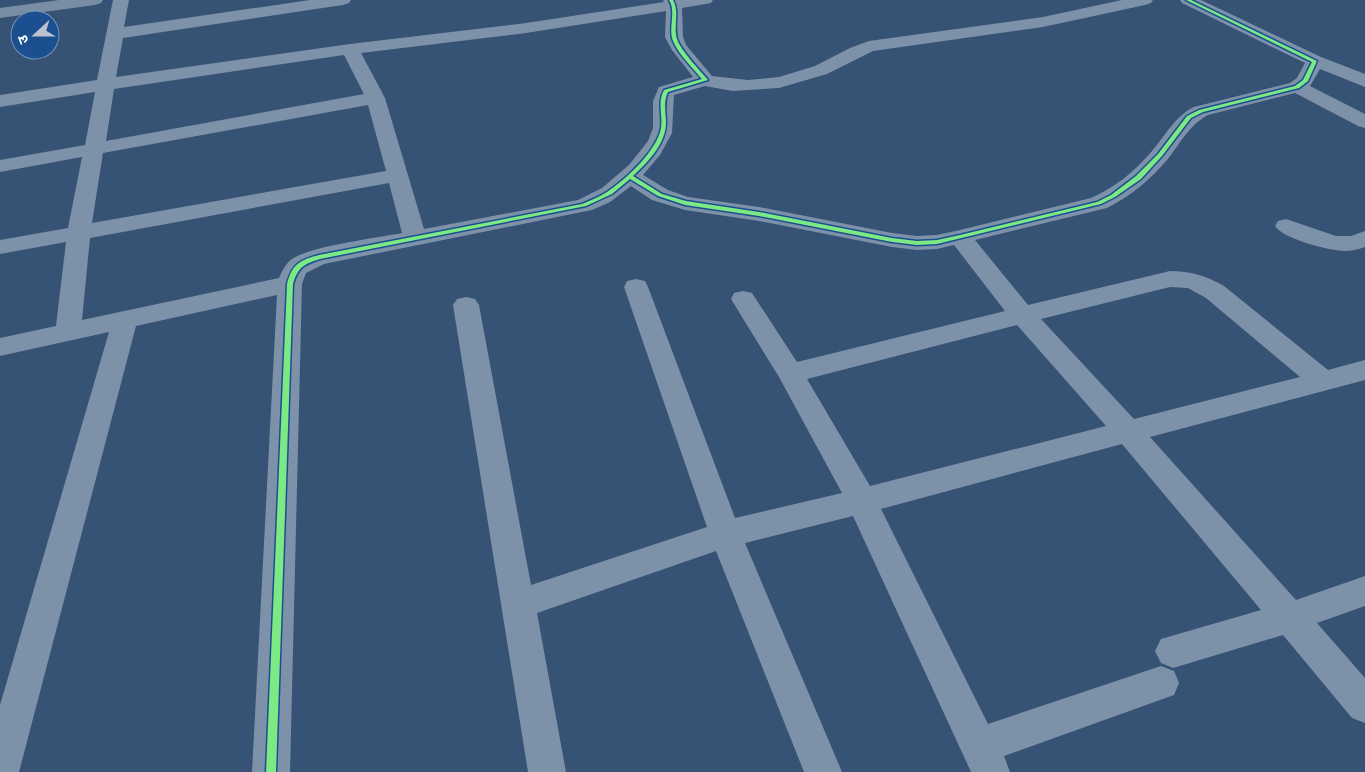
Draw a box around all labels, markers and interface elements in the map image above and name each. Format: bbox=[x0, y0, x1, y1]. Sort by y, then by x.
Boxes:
north arrow bbox=[10, 10, 60, 60]
text: उ bbox=[14, 32, 33, 46]

